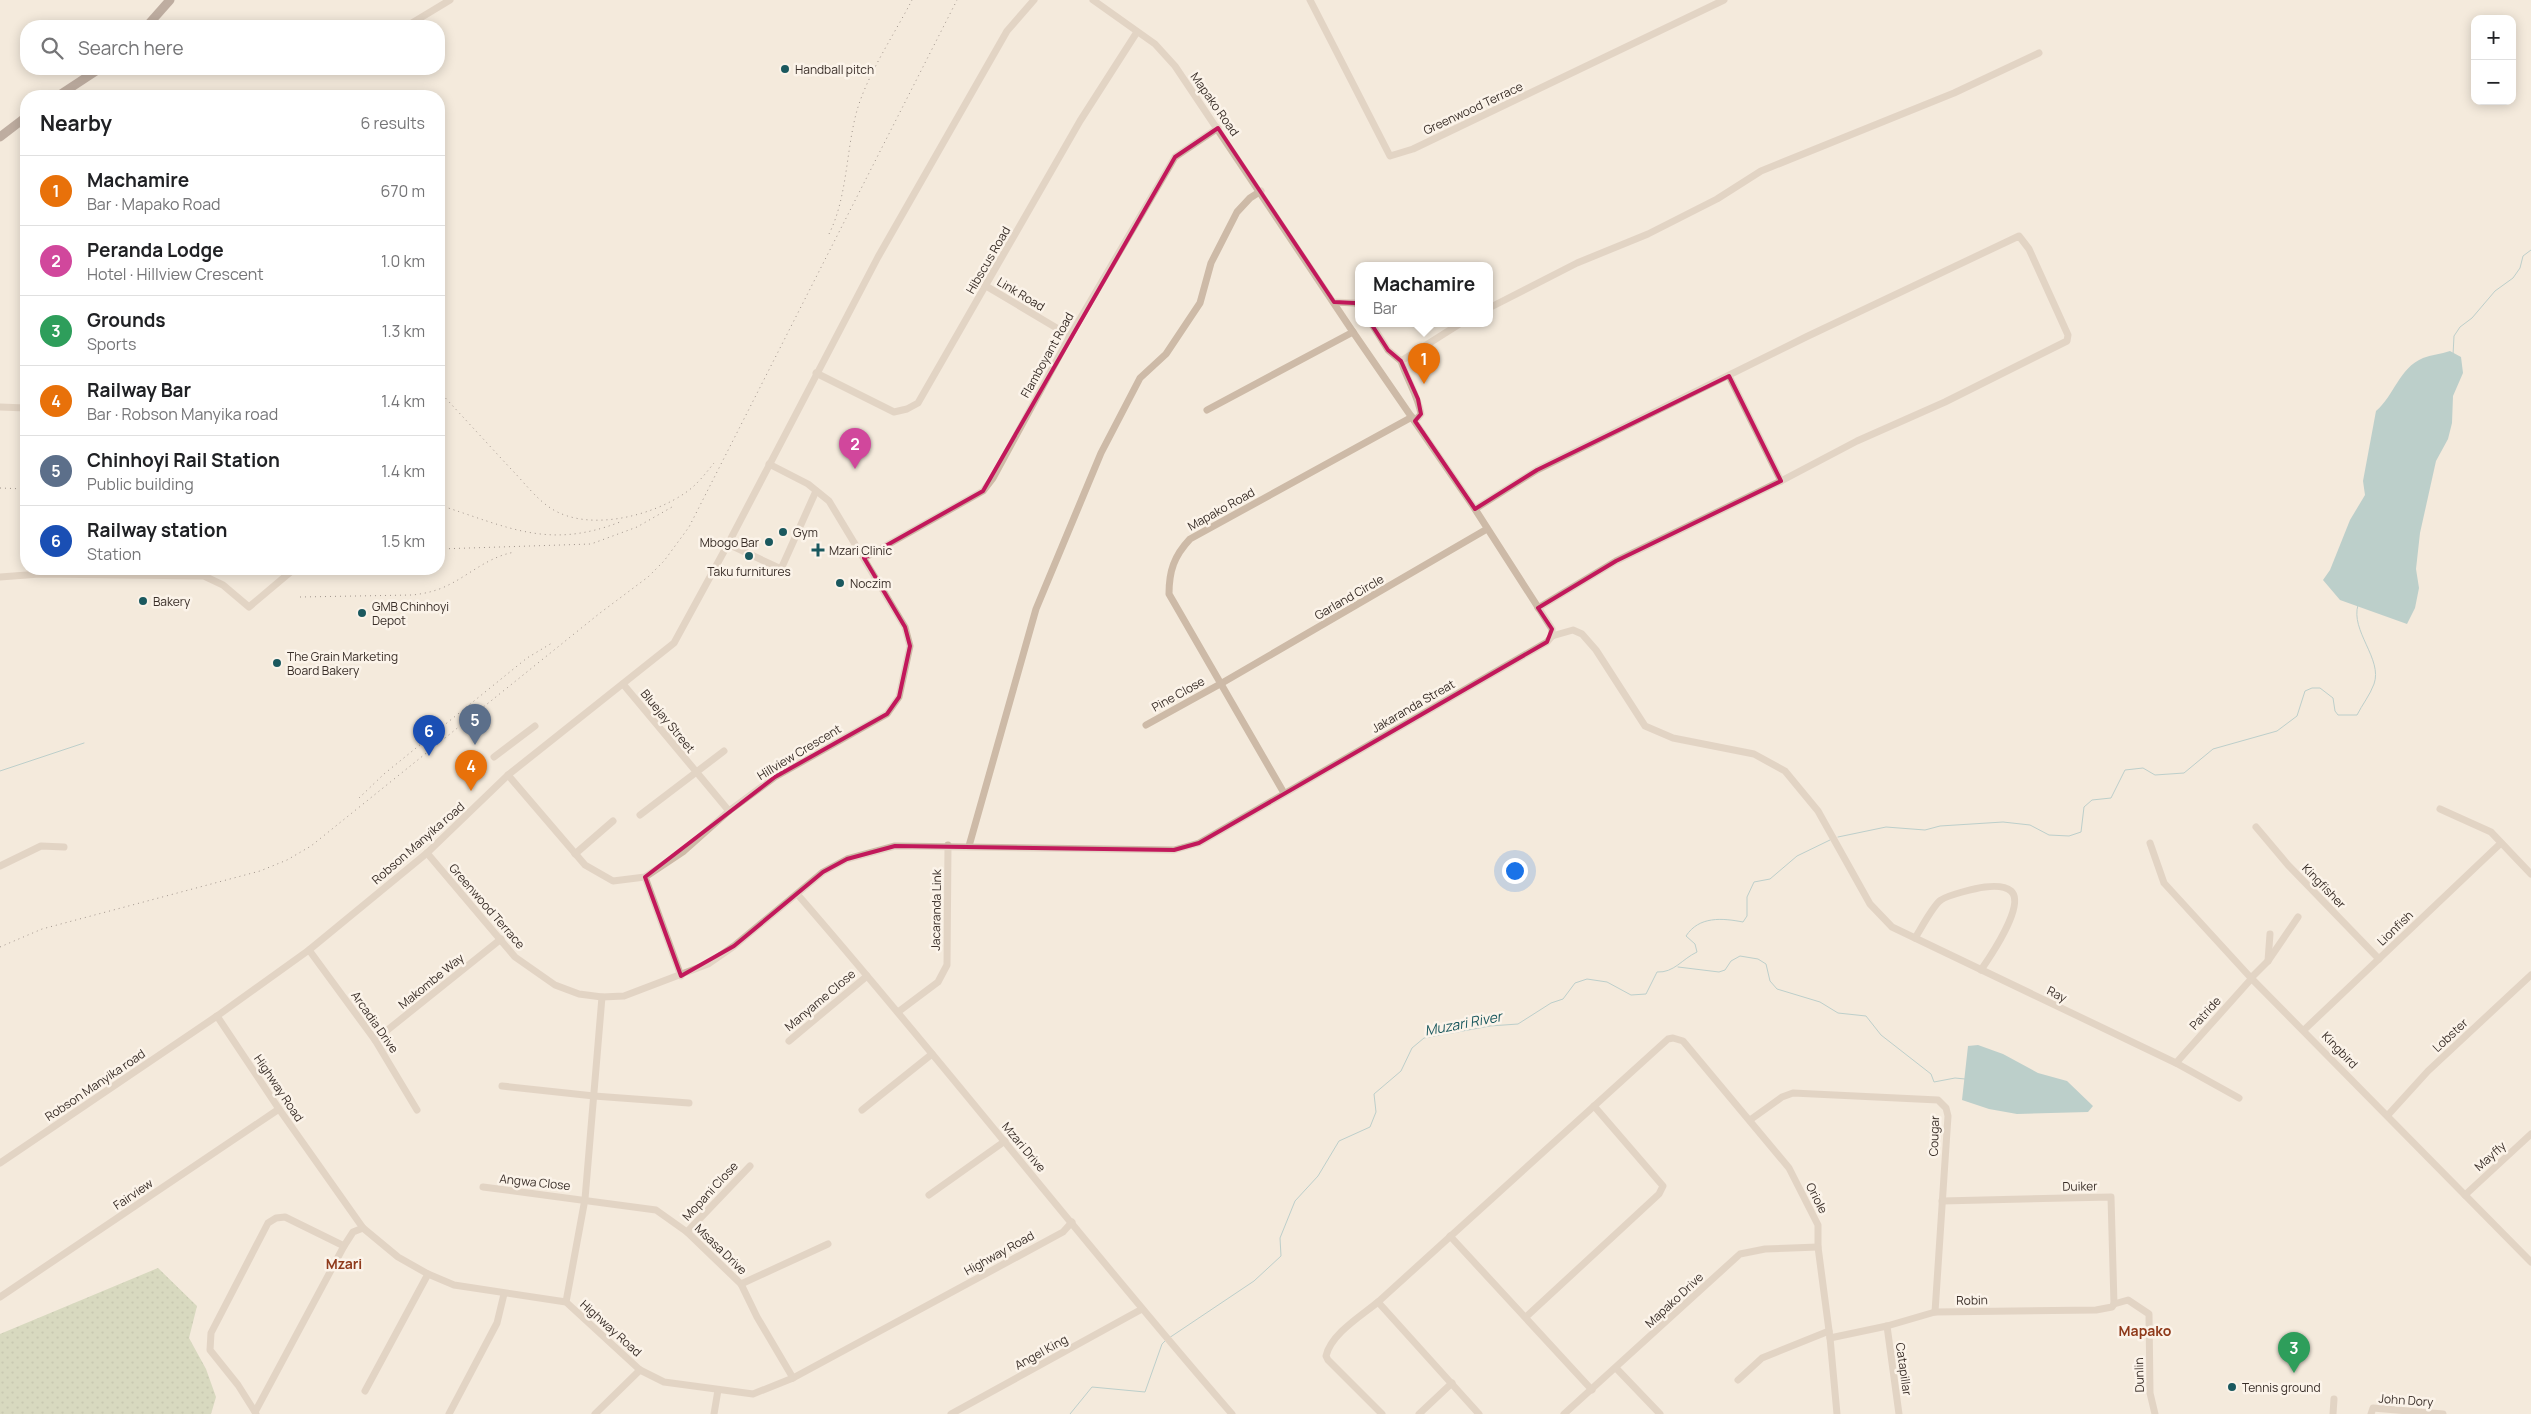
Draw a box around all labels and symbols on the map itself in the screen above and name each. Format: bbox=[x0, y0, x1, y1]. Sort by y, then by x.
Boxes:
place label: Handball pitch bbox=[795, 61, 874, 78]
marker: Handball pitch bbox=[779, 63, 791, 75]
street label: Mapako Road bbox=[1187, 69, 1243, 139]
street label: Greenwood Terrace bbox=[1420, 77, 1526, 139]
street label: Hibscus Road bbox=[962, 223, 1014, 297]
street label: Link Road bbox=[994, 273, 1048, 315]
street label: Flamboyant Road bbox=[1016, 309, 1078, 401]
pin: 1 bbox=[1408, 343, 1440, 384]
pin: 2 bbox=[839, 428, 871, 469]
street label: Mapako Road bbox=[1184, 484, 1258, 534]
place label: Gym bbox=[793, 524, 818, 541]
marker: Gym bbox=[777, 526, 789, 538]
place label: Mbogo Bar bbox=[700, 534, 760, 551]
marker: Mbogo Bar bbox=[763, 536, 775, 548]
place label: Mzari Clinic bbox=[829, 542, 892, 559]
marker: Mzari Clinic bbox=[811, 543, 825, 557]
marker: Taku furnitures bbox=[743, 550, 755, 562]
place label: Taku furnitures bbox=[707, 563, 791, 580]
street label: Garland Circle bbox=[1311, 570, 1387, 624]
place label: Noczim bbox=[850, 575, 891, 592]
marker: Noczim bbox=[834, 577, 846, 589]
place label: Bakery bbox=[153, 593, 191, 610]
marker: Bakery bbox=[137, 595, 149, 607]
place label: GMB Chinhoyi Depot bbox=[372, 598, 449, 629]
marker: GMB Chinhoyi Depot bbox=[356, 607, 368, 619]
place label: The Grain Marketing Board Bakery bbox=[287, 648, 398, 679]
marker: The Grain Marketing Board Bakery bbox=[271, 657, 283, 669]
street label: Pine Close bbox=[1148, 672, 1208, 716]
street label: Jakaranda Streat bbox=[1368, 675, 1458, 737]
street label: Bluejay Street bbox=[637, 685, 699, 757]
pin: 5 bbox=[459, 704, 491, 745]
pin: 6 bbox=[413, 715, 445, 756]
street label: Hillview Crescent bbox=[754, 720, 844, 784]
pin: 4 bbox=[455, 750, 487, 791]
street label: Robson Manyika road bbox=[368, 798, 468, 888]
your location bbox=[1502, 858, 1528, 884]
street label: Greenwood Terrace bbox=[445, 860, 529, 952]
street label: Kingfisher bbox=[2298, 860, 2350, 913]
street label: Jacaranda Link bbox=[927, 868, 945, 951]
street label: Lionfish bbox=[2373, 907, 2417, 949]
street label: Makombe Way bbox=[395, 949, 468, 1013]
street label: Manyame Close bbox=[781, 965, 859, 1035]
street label: Ray bbox=[2044, 982, 2070, 1006]
street label: Arcadia Drive bbox=[347, 988, 403, 1056]
street label: Patride bbox=[2185, 993, 2225, 1033]
water label: Muzari River bbox=[1423, 1006, 1505, 1040]
street label: Lobster bbox=[2429, 1014, 2472, 1056]
street label: Kingbird bbox=[2318, 1028, 2362, 1072]
street label: Robson Manyika road bbox=[42, 1045, 148, 1125]
street label: Highway Road bbox=[250, 1051, 308, 1125]
street label: Cougar bbox=[1925, 1115, 1943, 1157]
street label: Mzari Drive bbox=[998, 1118, 1050, 1176]
street label: Mayfly bbox=[2471, 1137, 2510, 1175]
street label: Mopani Close bbox=[678, 1158, 742, 1224]
street label: Angwa Close bbox=[499, 1170, 571, 1194]
street label: Fairview bbox=[110, 1175, 156, 1213]
street label: Duiker bbox=[2062, 1177, 2098, 1195]
street label: Oriole bbox=[1802, 1180, 1832, 1216]
street label: Msasa Drive bbox=[691, 1220, 751, 1278]
street label: Highway Road bbox=[961, 1227, 1037, 1279]
district label: Mzari bbox=[326, 1254, 362, 1273]
street label: Mapako Drive bbox=[1641, 1269, 1707, 1331]
street label: Robin bbox=[1956, 1291, 1988, 1309]
street label: Highway Road bbox=[576, 1296, 646, 1360]
district label: Mapako bbox=[2119, 1321, 2172, 1340]
street label: Angel King bbox=[1011, 1330, 1071, 1374]
pin: 3 bbox=[2278, 1332, 2310, 1373]
street label: Catapillar bbox=[1892, 1341, 1916, 1397]
street label: Dunlin bbox=[2130, 1357, 2148, 1393]
place label: Tennis ground bbox=[2242, 1379, 2321, 1396]
marker: Tennis ground bbox=[2226, 1381, 2238, 1393]
street label: John Dory bbox=[2378, 1390, 2435, 1410]

